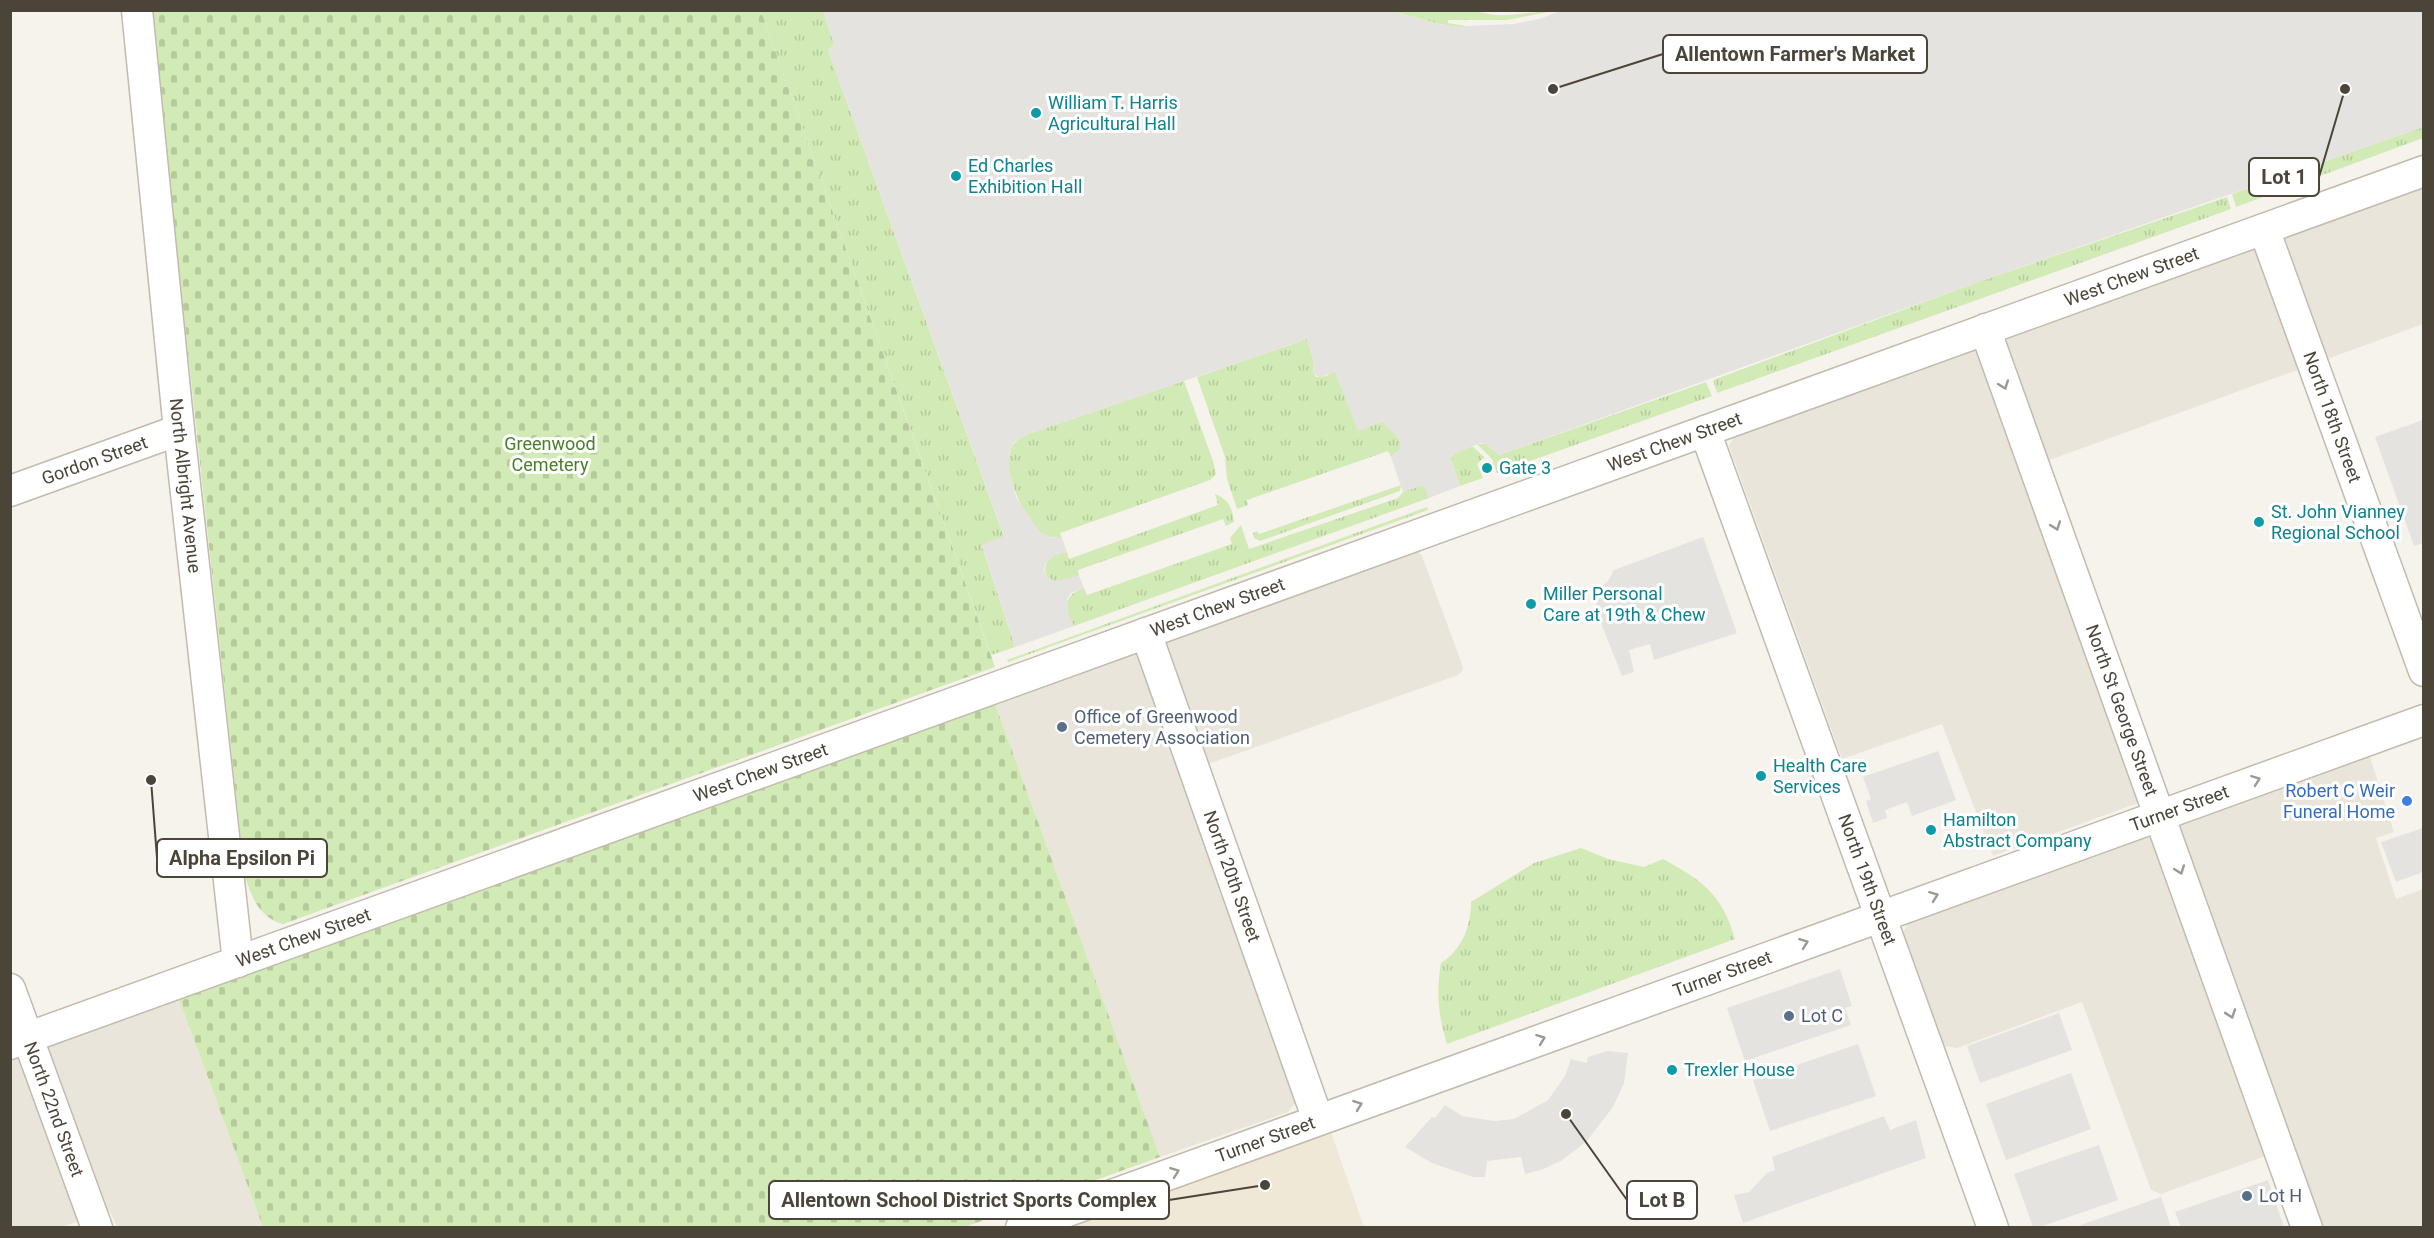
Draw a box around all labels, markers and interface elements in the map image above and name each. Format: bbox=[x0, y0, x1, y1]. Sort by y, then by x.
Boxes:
callout: Allentown Farmer's Market bbox=[1663, 35, 1927, 73]
text: Allentown Farmer's Market bbox=[1675, 42, 1915, 66]
place label: William T. Harris Agricultural Hall bbox=[1048, 92, 1178, 134]
marker: William T. Harris Agricultural Hall bbox=[1029, 106, 1043, 120]
place label: Ed Charles Exhibition Hall bbox=[968, 155, 1082, 197]
callout: Lot 1 bbox=[2249, 158, 2319, 196]
text: Lot 1 bbox=[2261, 165, 2307, 189]
marker: Ed Charles Exhibition Hall bbox=[949, 169, 963, 183]
street label: West Chew Street bbox=[2061, 242, 2202, 310]
street label: North 18th Street bbox=[2299, 348, 2366, 485]
one-way arrow bbox=[1997, 379, 2010, 389]
street label: North Albright Avenue bbox=[166, 397, 206, 574]
street label: West Chew Street bbox=[1604, 408, 1745, 476]
street label: Gordon Street bbox=[39, 431, 150, 489]
park label: Greenwood Cemetery bbox=[504, 433, 596, 475]
place label: Gate 3 bbox=[1499, 457, 1551, 478]
marker: Gate 3 bbox=[1480, 461, 1494, 475]
place label: St. John Vianney Regional School bbox=[2271, 501, 2405, 543]
marker: St. John Vianney Regional School bbox=[2252, 515, 2266, 529]
one-way arrow bbox=[2048, 520, 2061, 531]
street label: West Chew Street bbox=[1147, 573, 1288, 641]
place label: Miller Personal Care at 19th & Chew bbox=[1543, 583, 1706, 625]
marker: Miller Personal Care at 19th & Chew bbox=[1524, 597, 1538, 611]
street label: North St George Street bbox=[2082, 622, 2162, 799]
place label: Office of Greenwood Cemetery Association bbox=[1074, 706, 1250, 748]
marker: Office of Greenwood Cemetery Association bbox=[1055, 720, 1069, 734]
street label: West Chew Street bbox=[690, 738, 831, 806]
place label: Health Care Services bbox=[1773, 755, 1867, 797]
marker: Health Care Services bbox=[1754, 769, 1768, 783]
one-way arrow bbox=[2250, 775, 2261, 788]
place label: Robert C Weir Funeral Home bbox=[2283, 780, 2395, 822]
street label: Turner Street bbox=[2127, 781, 2232, 836]
marker: Robert C Weir Funeral Home bbox=[2400, 794, 2414, 808]
street label: North 20th Street bbox=[1200, 808, 1265, 945]
place label: Hamilton Abstract Company bbox=[1943, 809, 2092, 851]
street label: North 19th Street bbox=[1834, 811, 1901, 948]
marker: Hamilton Abstract Company bbox=[1924, 823, 1938, 837]
callout: Alpha Epsilon Pi bbox=[157, 839, 327, 877]
text: Alpha Epsilon Pi bbox=[169, 846, 315, 870]
one-way arrow bbox=[2172, 864, 2185, 875]
one-way arrow bbox=[1929, 891, 1939, 904]
street label: West Chew Street bbox=[233, 903, 373, 971]
one-way arrow bbox=[1798, 938, 1808, 951]
street label: Turner Street bbox=[1670, 946, 1775, 1001]
place label: Lot C bbox=[1801, 1005, 1843, 1026]
marker: Lot C bbox=[1782, 1009, 1796, 1023]
one-way arrow bbox=[2223, 1009, 2236, 1019]
one-way arrow bbox=[1535, 1033, 1546, 1046]
street label: North 22nd Street bbox=[20, 1039, 88, 1180]
place label: Trexler House bbox=[1684, 1059, 1795, 1080]
marker: Trexler House bbox=[1665, 1063, 1679, 1077]
one-way arrow bbox=[1352, 1100, 1363, 1113]
street label: Turner Street bbox=[1213, 1111, 1318, 1167]
one-way arrow bbox=[1169, 1166, 1180, 1179]
callout: Allentown School District Sports Complex bbox=[769, 1181, 1169, 1219]
callout: Lot B bbox=[1627, 1181, 1697, 1219]
place label: Lot H bbox=[2259, 1185, 2302, 1206]
text: Allentown School District Sports Complex bbox=[781, 1188, 1158, 1212]
text: Lot B bbox=[1639, 1188, 1685, 1212]
marker: Lot H bbox=[2240, 1189, 2254, 1203]

